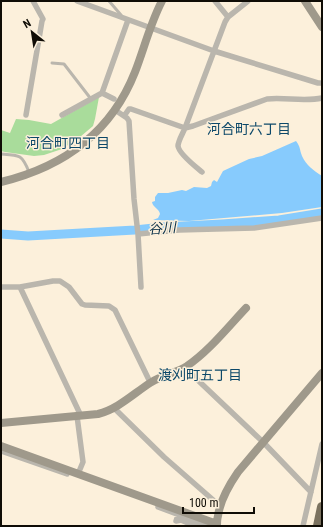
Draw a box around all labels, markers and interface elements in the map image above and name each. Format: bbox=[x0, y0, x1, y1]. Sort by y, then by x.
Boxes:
north arrow bbox=[12, 12, 52, 52]
text: N bbox=[21, 16, 34, 31]
district label: 河合町六丁目 bbox=[207, 121, 291, 137]
district label: 河合町四丁目 bbox=[26, 135, 110, 151]
water label: 谷川 bbox=[147, 219, 179, 237]
district label: 渡刈町五丁目 bbox=[158, 367, 242, 383]
scale bar bbox=[183, 489, 254, 515]
text: 100 m bbox=[189, 496, 219, 510]

